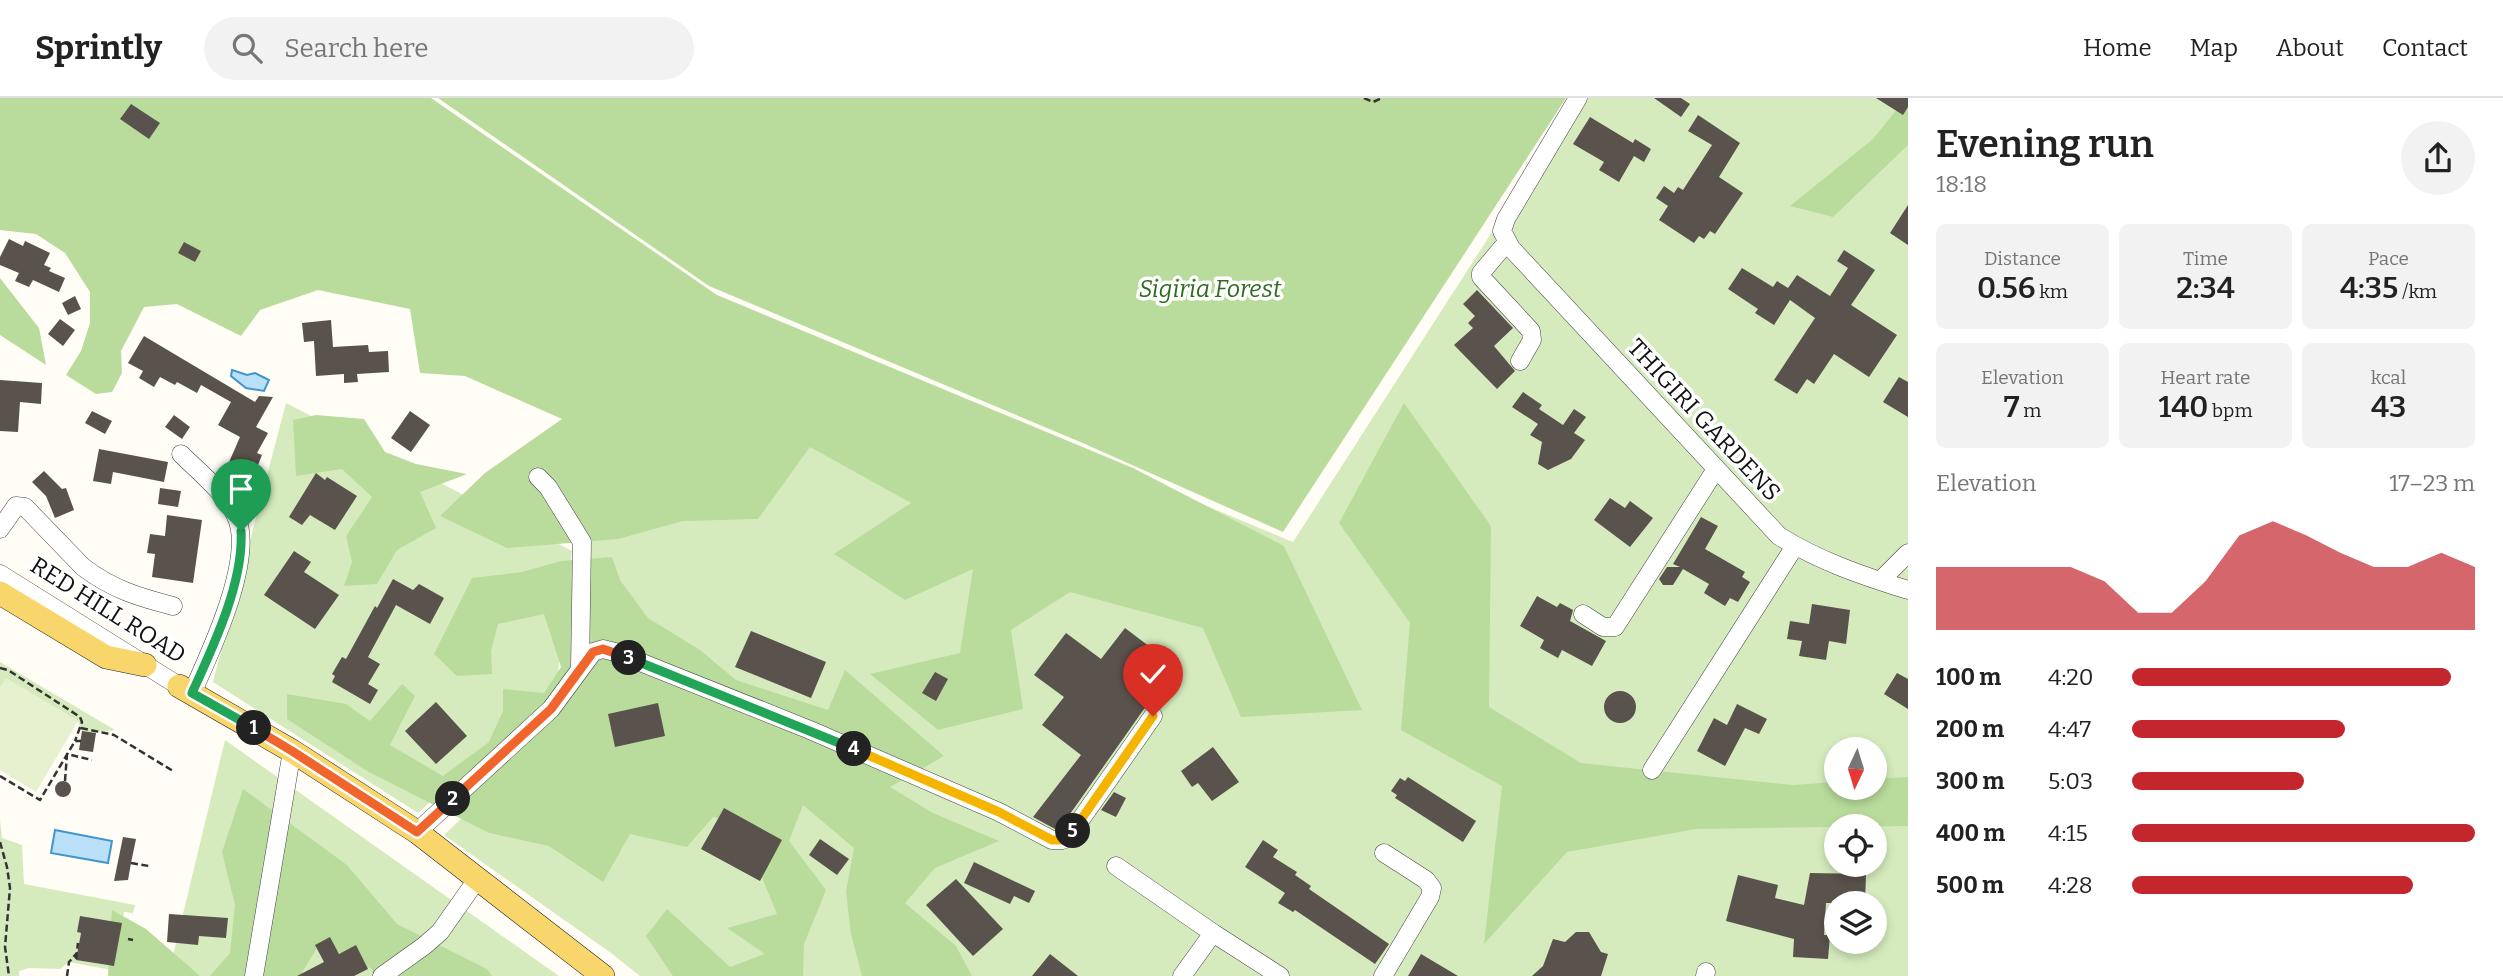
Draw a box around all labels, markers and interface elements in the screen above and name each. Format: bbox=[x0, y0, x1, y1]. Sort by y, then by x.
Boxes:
search box bbox=[204, 17, 694, 80]
text: Sprintly bbox=[35, 28, 162, 68]
icon: search bbox=[228, 29, 266, 67]
text: Search here bbox=[284, 33, 428, 64]
text: Home bbox=[2083, 34, 2152, 62]
text: Map bbox=[2190, 34, 2238, 62]
text: About bbox=[2276, 34, 2344, 62]
text: Contact bbox=[2382, 34, 2468, 62]
text: Evening run bbox=[1936, 121, 2154, 167]
button: share bbox=[2401, 121, 2475, 195]
text: 18:18 bbox=[1936, 170, 1987, 198]
text: Distance bbox=[1984, 247, 2061, 270]
text: Time bbox=[2183, 247, 2228, 270]
text: Pace bbox=[2368, 247, 2409, 270]
text: 0.56 bbox=[1977, 270, 2035, 306]
text: 2:34 bbox=[2176, 270, 2235, 306]
text: 4:35 bbox=[2340, 270, 2398, 306]
park label: Sigiria Forest bbox=[1139, 275, 1282, 303]
text: km bbox=[2035, 280, 2068, 303]
text: /km bbox=[2398, 280, 2437, 303]
street label: THIGIRI GARDENS bbox=[1622, 333, 1786, 507]
text: Elevation bbox=[1981, 366, 2064, 389]
text: Heart rate bbox=[2161, 366, 2250, 389]
text: kcal bbox=[2371, 366, 2406, 389]
text: 7 bbox=[2004, 389, 2019, 425]
text: 140 bbox=[2158, 389, 2208, 425]
text: 43 bbox=[2371, 389, 2406, 425]
text: m bbox=[2019, 399, 2041, 422]
text: bpm bbox=[2208, 399, 2253, 422]
pin bbox=[211, 459, 271, 531]
text: Elevation bbox=[1936, 469, 2036, 497]
text: 17–23 m bbox=[2389, 469, 2475, 497]
icon: arrive bbox=[222, 470, 260, 508]
street label: RED HILL ROAD bbox=[25, 551, 191, 669]
pin: 3 bbox=[612, 640, 646, 676]
pin bbox=[1123, 644, 1183, 716]
text: 3 bbox=[623, 646, 634, 669]
icon: check bbox=[1134, 655, 1172, 693]
text: 100 m bbox=[1936, 663, 2001, 691]
text: 4:20 bbox=[2048, 663, 2094, 691]
pin: 1 bbox=[236, 710, 272, 746]
text: 200 m bbox=[1936, 715, 2004, 743]
text: 4:47 bbox=[2048, 715, 2091, 743]
text: 1 bbox=[249, 716, 258, 739]
pin: 4 bbox=[836, 732, 872, 766]
text: 4 bbox=[848, 737, 859, 760]
north arrow bbox=[1824, 737, 1886, 800]
map controls bbox=[1824, 737, 1887, 954]
text: 300 m bbox=[1936, 767, 2005, 795]
text: 5:03 bbox=[2048, 767, 2093, 795]
pin: 2 bbox=[435, 782, 470, 816]
text: 2 bbox=[447, 787, 458, 810]
pin: 5 bbox=[1056, 814, 1090, 848]
button: locate bbox=[1824, 814, 1887, 877]
text: 5 bbox=[1067, 819, 1078, 842]
text: 400 m bbox=[1936, 819, 2005, 847]
text: 4:15 bbox=[2048, 819, 2088, 847]
text: 500 m bbox=[1936, 871, 2004, 899]
text: 4:28 bbox=[2048, 871, 2093, 899]
button: layers bbox=[1824, 891, 1887, 954]

